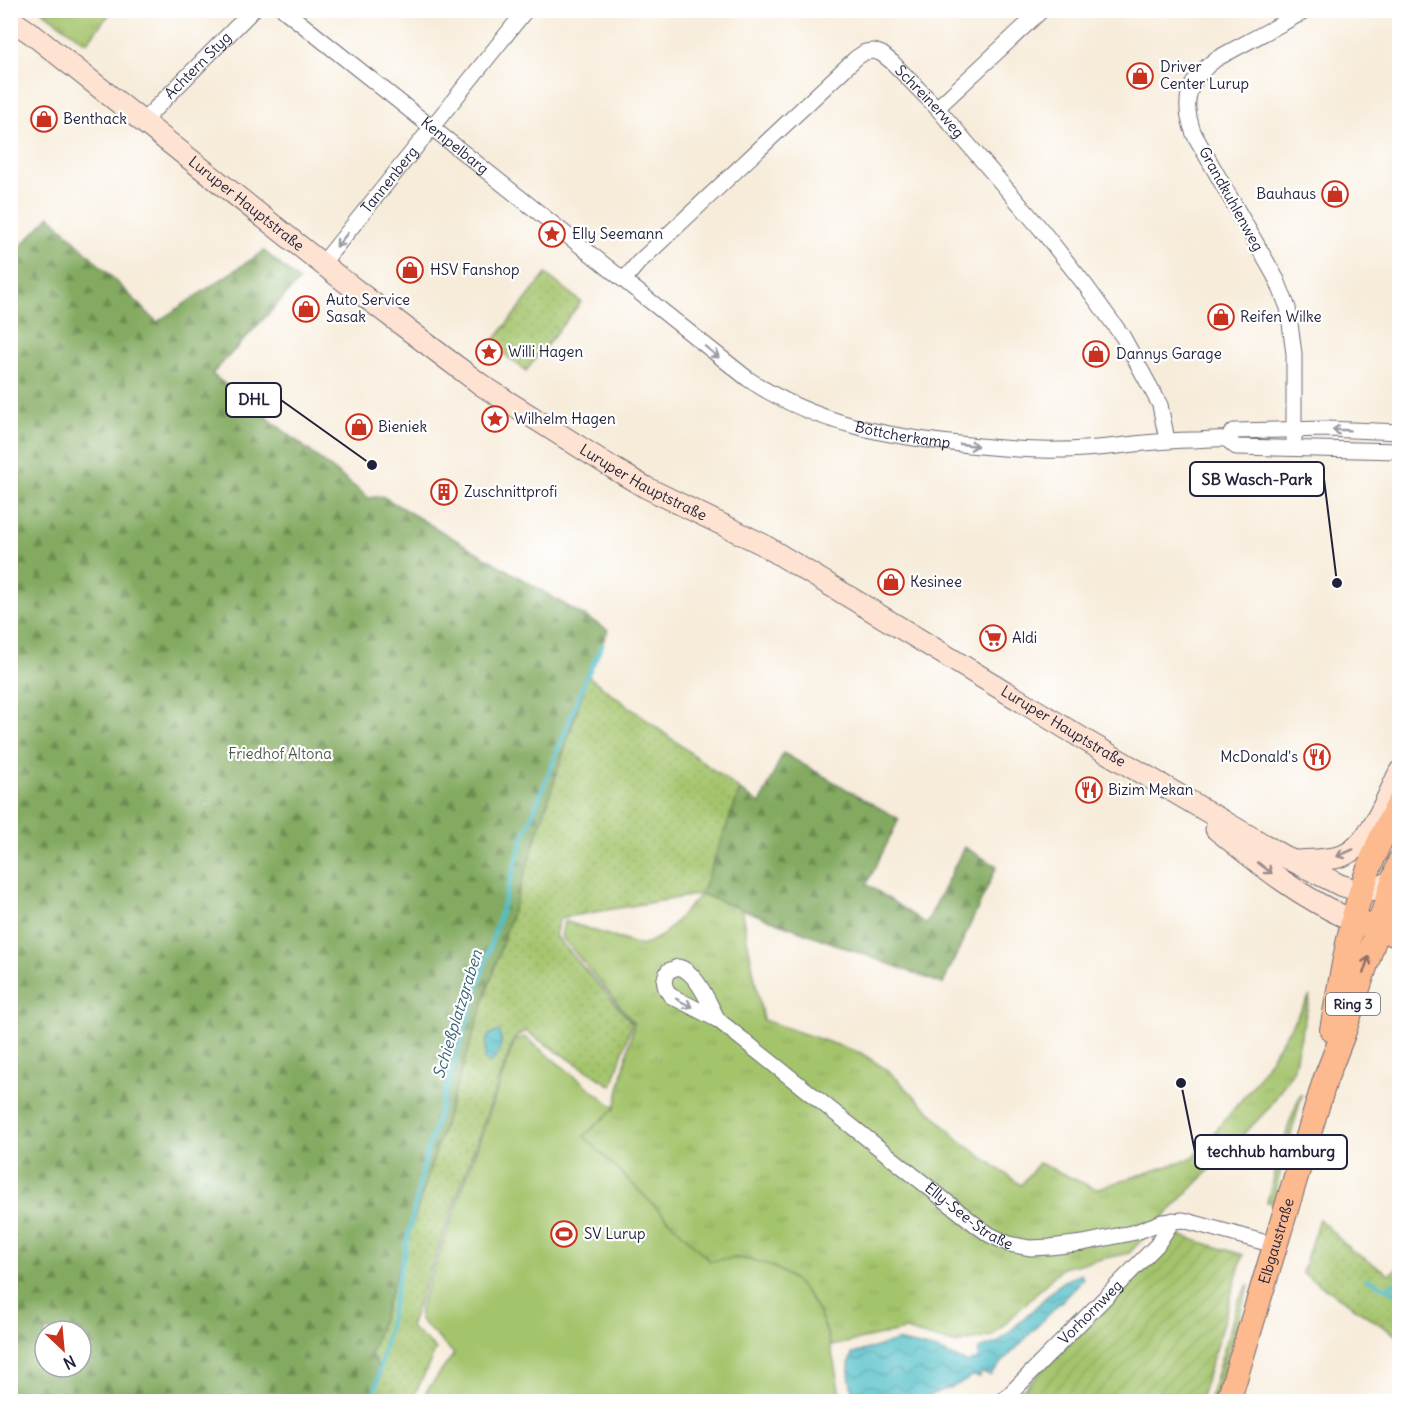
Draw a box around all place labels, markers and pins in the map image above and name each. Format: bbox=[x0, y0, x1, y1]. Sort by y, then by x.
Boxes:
place label: Driver Center Lurup bbox=[1160, 57, 1249, 93]
shop icon: Driver Center Lurup bbox=[1125, 61, 1155, 91]
shop icon: Benthack bbox=[29, 104, 59, 134]
place label: Benthack bbox=[63, 109, 127, 128]
shop icon: Bauhaus bbox=[1320, 179, 1350, 209]
place label: Bauhaus bbox=[1256, 184, 1316, 203]
place icon: Elly Seemann bbox=[537, 219, 567, 249]
place label: Elly Seemann bbox=[572, 224, 664, 243]
shop icon: HSV Fanshop bbox=[395, 255, 425, 285]
place label: HSV Fanshop bbox=[430, 260, 520, 279]
place label: Auto Service Sasak bbox=[326, 290, 410, 326]
shop icon: Auto Service Sasak bbox=[291, 294, 321, 324]
shop icon: Reifen Wilke bbox=[1206, 302, 1236, 332]
place label: Reifen Wilke bbox=[1240, 307, 1322, 326]
place icon: Willi Hagen bbox=[474, 337, 504, 367]
shop icon: Dannys Garage bbox=[1081, 339, 1111, 369]
place label: Willi Hagen bbox=[508, 342, 583, 361]
place label: Dannys Garage bbox=[1116, 344, 1222, 363]
callout: DHL bbox=[226, 383, 281, 417]
place icon: Wilhelm Hagen bbox=[480, 404, 510, 434]
place label: Wilhelm Hagen bbox=[514, 409, 616, 428]
shop icon: Bieniek bbox=[344, 412, 374, 442]
place label: Bieniek bbox=[378, 417, 427, 436]
callout: SB Wasch-Park bbox=[1190, 462, 1324, 496]
building icon: Zuschnittprofi bbox=[429, 477, 459, 507]
place label: Zuschnittprofi bbox=[464, 482, 557, 501]
shop icon: Kesinee bbox=[876, 567, 906, 597]
place label: Kesinee bbox=[910, 572, 962, 591]
supermarket icon: Aldi bbox=[978, 623, 1008, 653]
place label: Aldi bbox=[1012, 628, 1037, 647]
restaurant icon: McDonald's bbox=[1302, 742, 1332, 772]
place label: McDonald's bbox=[1220, 747, 1298, 766]
restaurant icon: Bizim Mekan bbox=[1074, 775, 1104, 805]
place label: Bizim Mekan bbox=[1108, 780, 1194, 799]
callout: techhub hamburg bbox=[1195, 1135, 1347, 1169]
sports icon: SV Lurup bbox=[549, 1219, 579, 1249]
place label: SV Lurup bbox=[584, 1224, 645, 1243]

